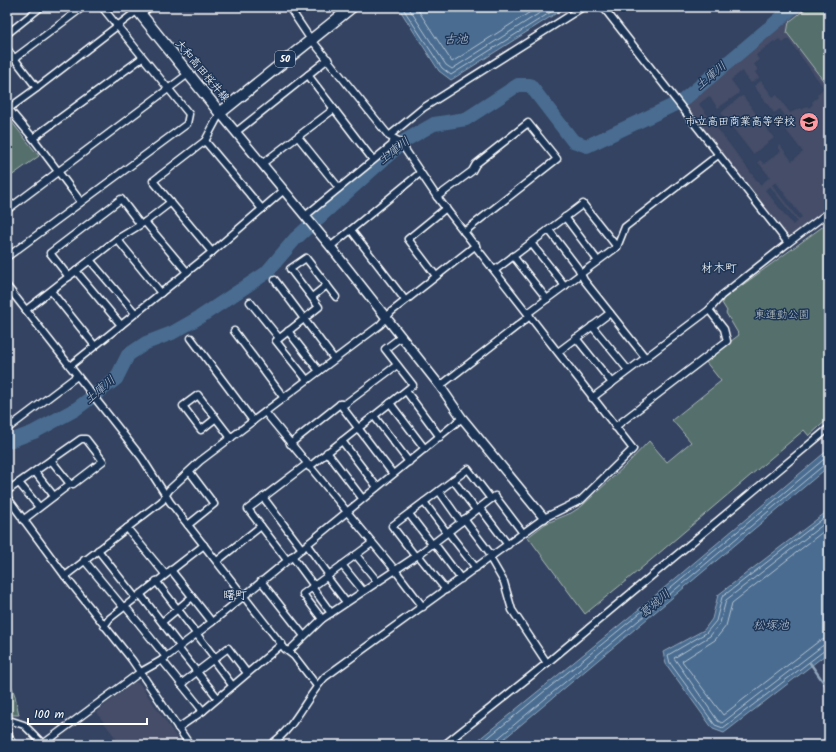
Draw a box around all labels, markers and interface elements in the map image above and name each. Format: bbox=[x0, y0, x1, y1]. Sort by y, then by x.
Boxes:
water label: 古池 bbox=[444, 30, 469, 49]
street label: 大和高田桜井線 bbox=[170, 36, 234, 106]
road number: 50 bbox=[275, 51, 295, 67]
water label: 土庫川 bbox=[691, 57, 731, 95]
school or university icon: 市立高田商業高等学校 bbox=[798, 111, 820, 133]
place label: 市立高田商業高等学校 bbox=[685, 113, 795, 131]
water label: 土庫川 bbox=[374, 132, 414, 170]
district label: 材木町 bbox=[701, 259, 737, 278]
park label: 東運動公園 bbox=[755, 306, 810, 324]
water label: 土庫川 bbox=[80, 371, 120, 409]
water label: 葛城川 bbox=[635, 585, 675, 623]
district label: 曙町 bbox=[223, 586, 247, 605]
water label: 松塚池 bbox=[753, 616, 790, 635]
scale bar bbox=[28, 700, 147, 726]
text: 100 m bbox=[34, 705, 65, 724]

